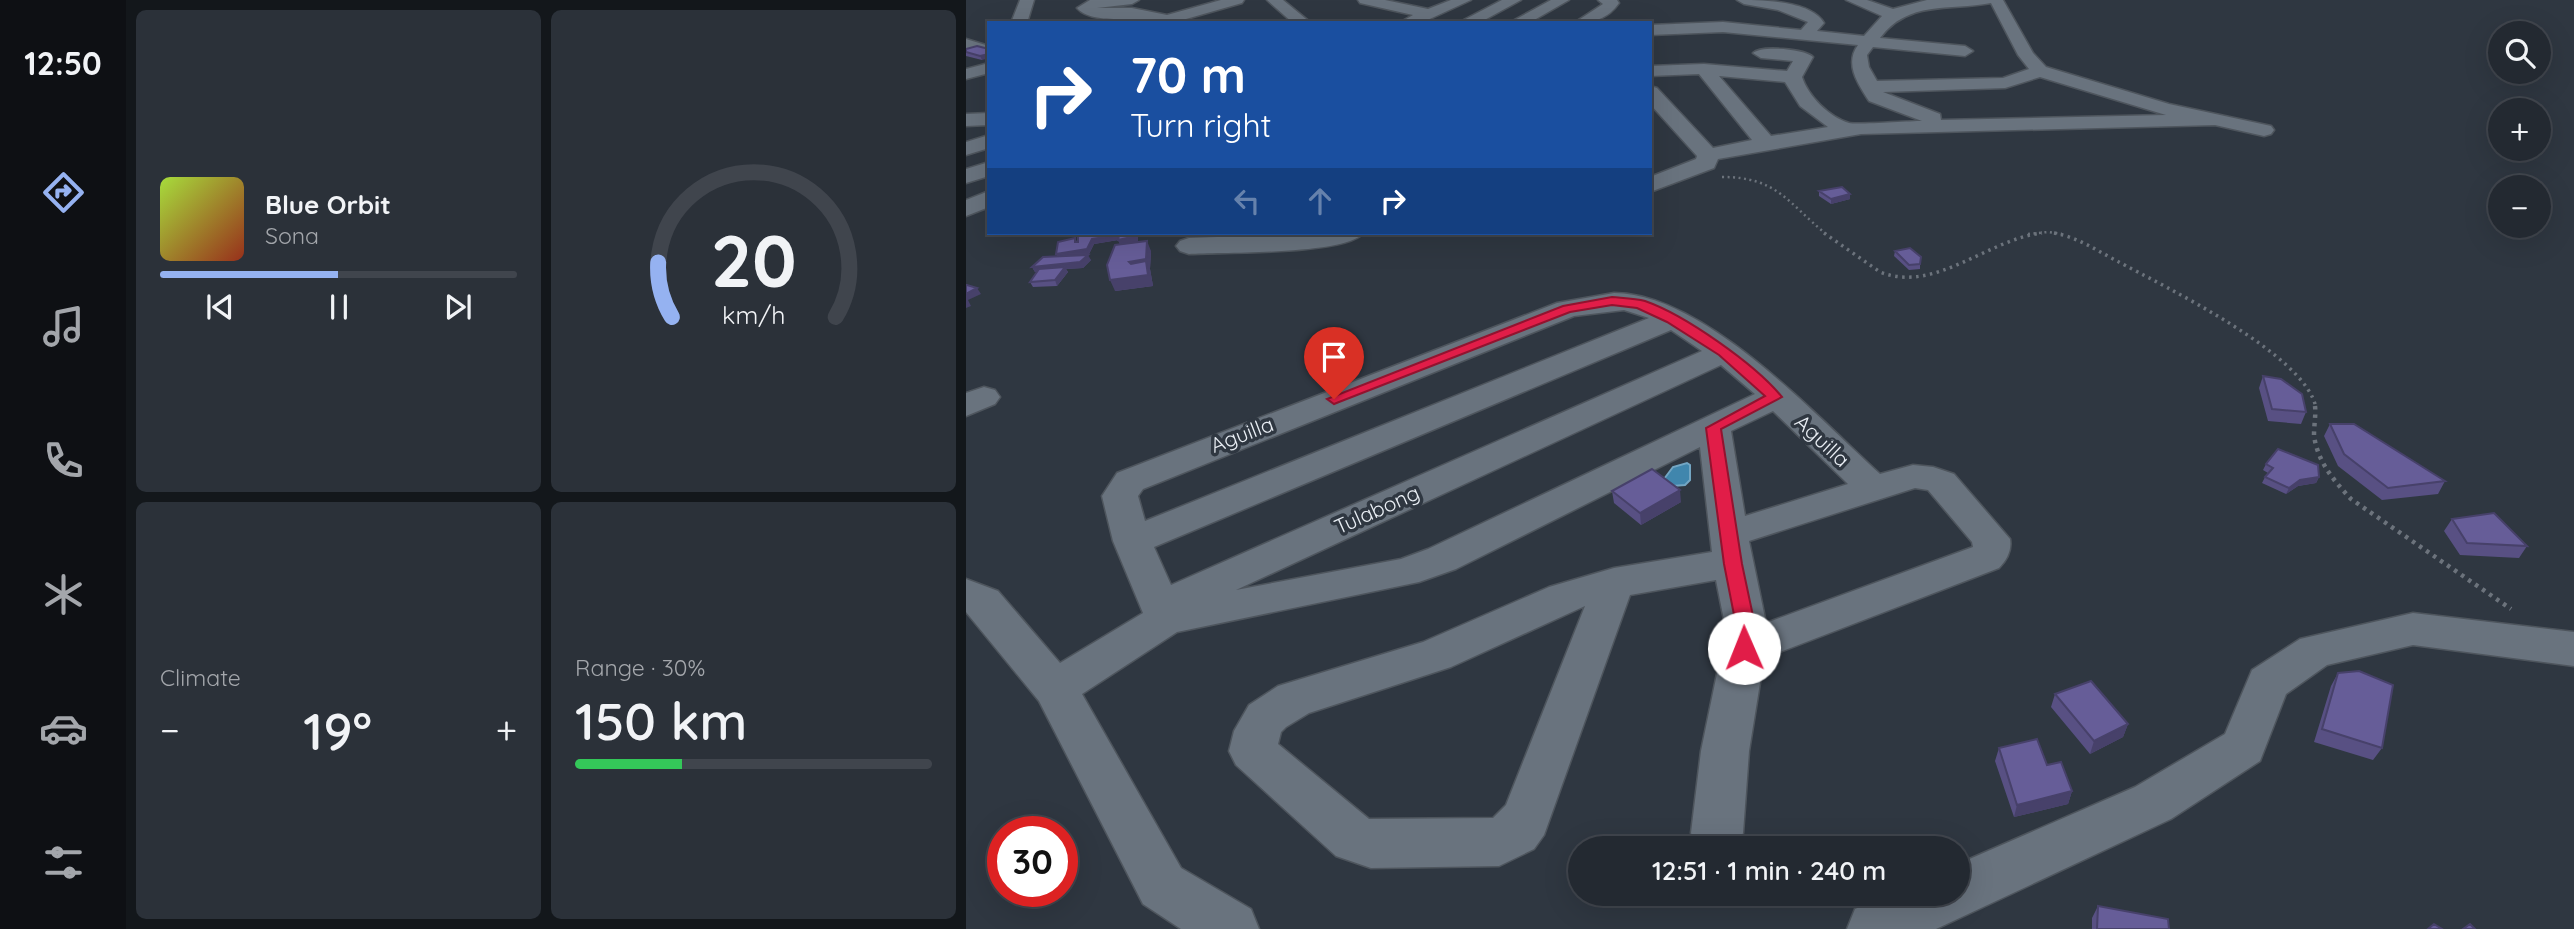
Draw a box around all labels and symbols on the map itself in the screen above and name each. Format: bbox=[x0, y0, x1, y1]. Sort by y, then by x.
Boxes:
pin bbox=[1304, 327, 1364, 399]
street label: Aguilla bbox=[1790, 408, 1855, 472]
street label: Aguilla bbox=[1206, 410, 1277, 458]
street label: Tulabong bbox=[1330, 479, 1423, 539]
position arrow bbox=[1707, 611, 1781, 685]
speed limit sign: 30 bbox=[987, 816, 1078, 907]

